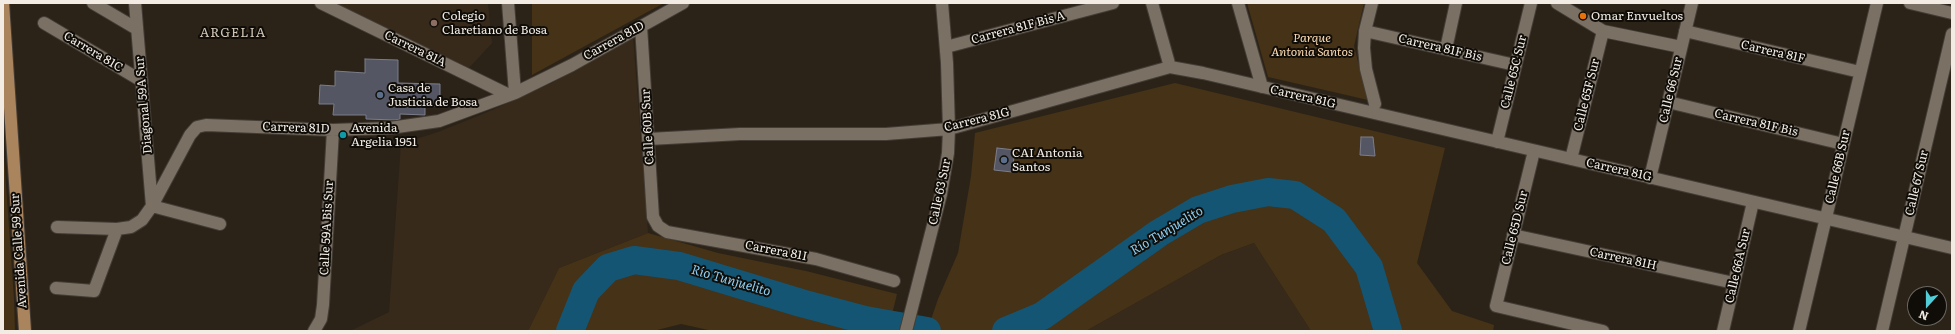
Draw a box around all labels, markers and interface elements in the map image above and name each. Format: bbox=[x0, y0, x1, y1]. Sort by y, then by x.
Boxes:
place label: Colegio Claretiano de Bosa bbox=[442, 9, 547, 37]
street label: Carrera 81F Bis A bbox=[970, 9, 1066, 47]
place label: Omar Envueltos bbox=[1591, 9, 1683, 23]
marker: Omar Envueltos bbox=[1578, 11, 1588, 21]
marker: Colegio Claretiano de Bosa bbox=[429, 18, 439, 28]
street label: Carrera 81D bbox=[581, 18, 647, 64]
district label: ARGELIA bbox=[200, 25, 266, 41]
street label: Carrera 81A bbox=[382, 28, 448, 70]
street label: Carrera 81C bbox=[61, 29, 125, 75]
park label: Parque Antonia Santos bbox=[1271, 31, 1353, 59]
street label: Carrera 81F Bis bbox=[1397, 31, 1483, 65]
street label: Calle 65C Sur bbox=[1498, 34, 1530, 110]
street label: Carrera 81F bbox=[1740, 38, 1806, 66]
street label: Diagonal 59A Sur bbox=[133, 56, 155, 154]
street label: Calle 66 Sur bbox=[1656, 56, 1686, 124]
street label: Calle 65F Sur bbox=[1571, 57, 1603, 133]
place label: Casa de Justicia de Bosa bbox=[388, 81, 477, 109]
street label: Carrera 81G bbox=[1269, 82, 1337, 112]
street label: Calle 60B Sur bbox=[639, 89, 657, 165]
marker: Casa de Justicia de Bosa bbox=[375, 90, 385, 100]
street label: Carrera 81G bbox=[943, 105, 1011, 135]
street label: Carrera 81F Bis bbox=[1713, 106, 1799, 140]
street label: Carrera 81D bbox=[262, 120, 330, 136]
place label: Avenida Argelia 1951 bbox=[351, 121, 417, 149]
street label: Calle 66B Sur bbox=[1823, 129, 1853, 205]
marker: Avenida Argelia 1951 bbox=[338, 130, 348, 140]
place label: CAI Antonia Santos bbox=[1012, 146, 1083, 174]
street label: Calle 67 Sur bbox=[1902, 149, 1932, 217]
marker: CAI Antonia Santos bbox=[999, 155, 1009, 165]
street label: Carrera 81G bbox=[1585, 155, 1653, 185]
street label: Calle 63 Sur bbox=[926, 158, 954, 226]
street label: Calle 59A Bis Sur bbox=[317, 180, 337, 276]
street label: Calle 65D Sur bbox=[1499, 190, 1531, 266]
street label: Avenida Calle 59 Sur bbox=[8, 193, 30, 309]
water label: Río Tunjuelito bbox=[1128, 203, 1206, 259]
street label: Calle 66A Sur bbox=[1722, 227, 1754, 305]
street label: Carrera 81I bbox=[744, 238, 808, 264]
street label: Carrera 81H bbox=[1588, 245, 1658, 273]
water label: Río Tunjuelito bbox=[689, 262, 773, 300]
north arrow bbox=[1907, 286, 1947, 326]
text: N bbox=[1916, 307, 1930, 325]

